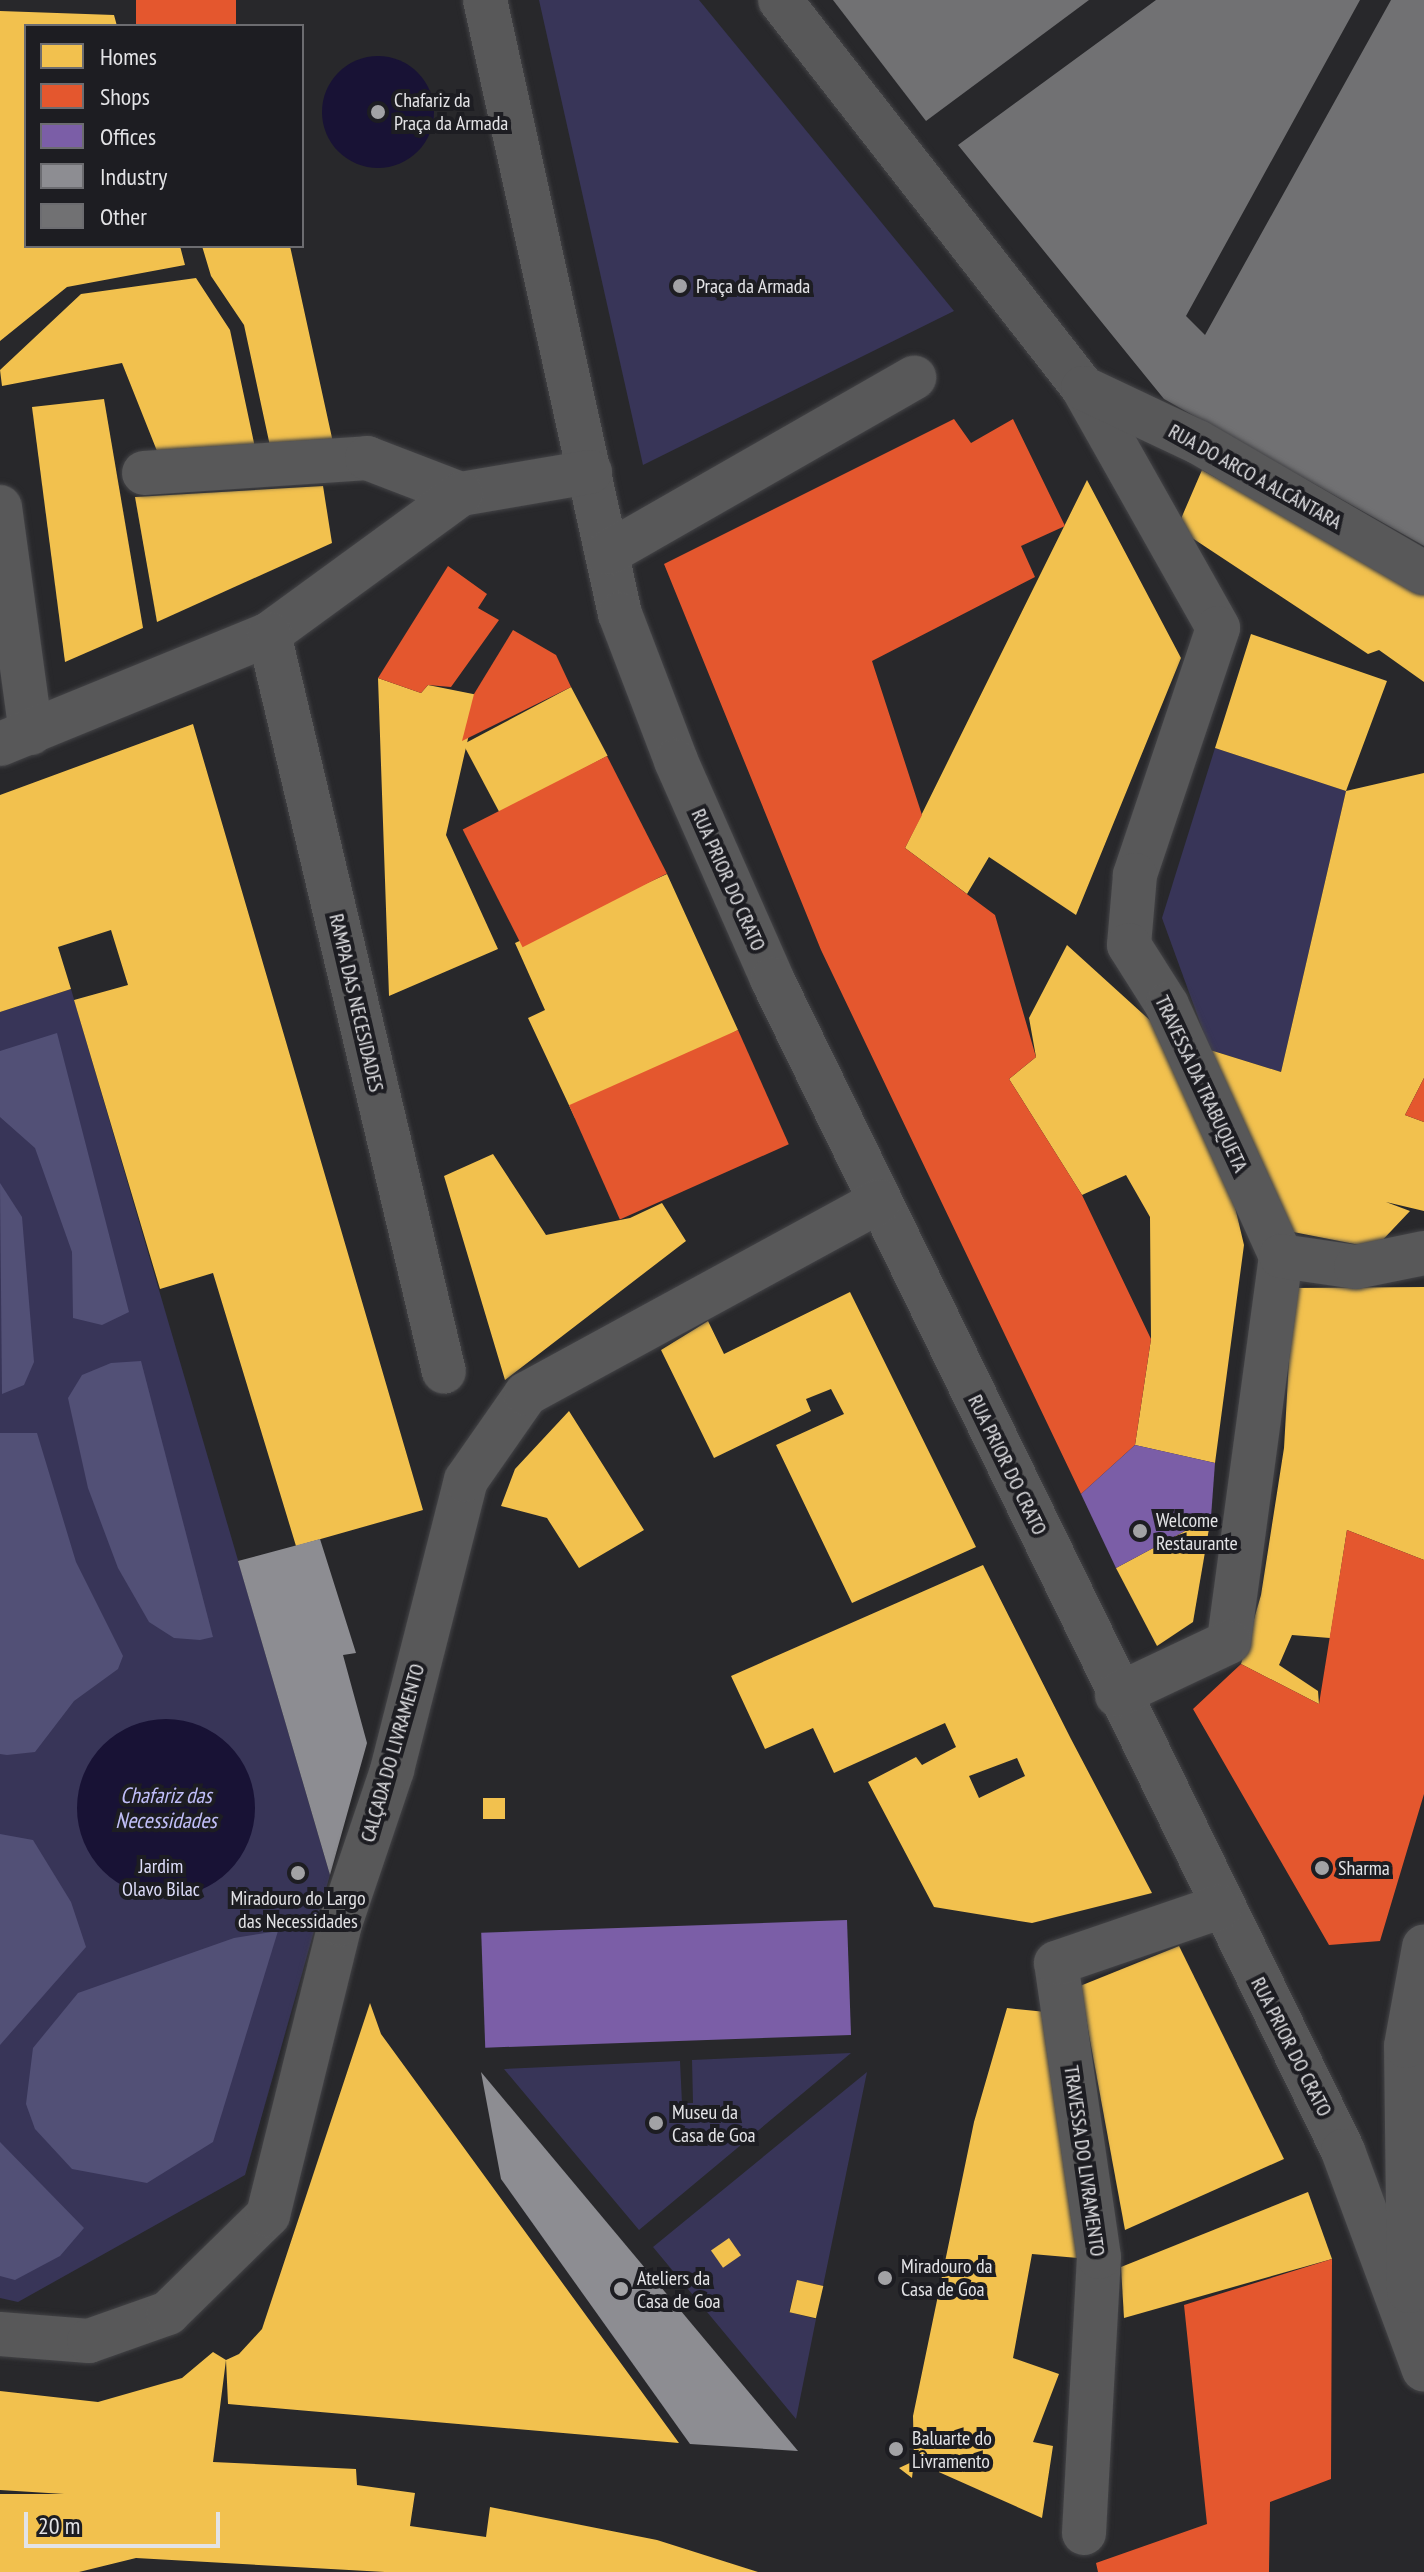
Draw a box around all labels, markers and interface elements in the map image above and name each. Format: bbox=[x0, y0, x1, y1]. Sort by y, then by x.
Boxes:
legend bbox=[24, 24, 304, 248]
text: Homes bbox=[100, 41, 157, 72]
text: Shops bbox=[100, 81, 150, 112]
place label: Chafariz da Praça da Armada bbox=[394, 88, 509, 135]
marker: Chafariz da Praça da Armada bbox=[369, 103, 387, 121]
text: Offices bbox=[100, 121, 156, 152]
text: Industry bbox=[100, 161, 167, 192]
text: Other bbox=[100, 201, 147, 232]
place label: Praça da Armada bbox=[696, 274, 811, 298]
marker: Praça da Armada bbox=[671, 277, 689, 295]
street label: RUA DO ARCO A ALCÂNTARA bbox=[1163, 419, 1347, 535]
street label: RUA PRIOR DO CRATO bbox=[686, 805, 770, 955]
street label: RAMPA DAS NECESIDADES bbox=[324, 911, 388, 1095]
street label: TRAVESSA DA TRABUQUETA bbox=[1149, 991, 1253, 1177]
street label: RUA PRIOR DO CRATO bbox=[963, 1391, 1051, 1539]
place label: Welcome Restaurante bbox=[1156, 1508, 1238, 1555]
marker: Welcome Restaurante bbox=[1131, 1522, 1149, 1540]
street label: CALÇADA DO LIVRAMENTO bbox=[356, 1661, 430, 1845]
water label: Chafariz das Necessidades bbox=[115, 1782, 217, 1834]
park label: Jardim Olavo Bilac bbox=[122, 1854, 200, 1901]
place label: Sharma bbox=[1338, 1856, 1390, 1880]
marker: Sharma bbox=[1313, 1859, 1331, 1877]
marker: Miradouro do Largo das Necessidades bbox=[289, 1864, 307, 1882]
place label: Miradouro do Largo das Necessidades bbox=[230, 1886, 366, 1933]
street label: RUA PRIOR DO CRATO bbox=[1245, 1973, 1337, 2121]
street label: TRAVESSA DO LIVRAMENTO bbox=[1059, 2064, 1109, 2258]
place label: Museu da Casa de Goa bbox=[672, 2100, 756, 2147]
marker: Museu da Casa de Goa bbox=[647, 2114, 665, 2132]
place label: Miradouro da Casa de Goa bbox=[901, 2254, 993, 2301]
place label: Ateliers da Casa de Goa bbox=[637, 2266, 721, 2313]
marker: Miradouro da Casa de Goa bbox=[876, 2269, 894, 2287]
marker: Ateliers da Casa de Goa bbox=[612, 2280, 630, 2298]
place label: Baluarte do Livramento bbox=[912, 2426, 992, 2473]
marker: Baluarte do Livramento bbox=[887, 2440, 905, 2458]
scale bar bbox=[28, 2496, 224, 2546]
text: 20 m bbox=[38, 2510, 80, 2541]

